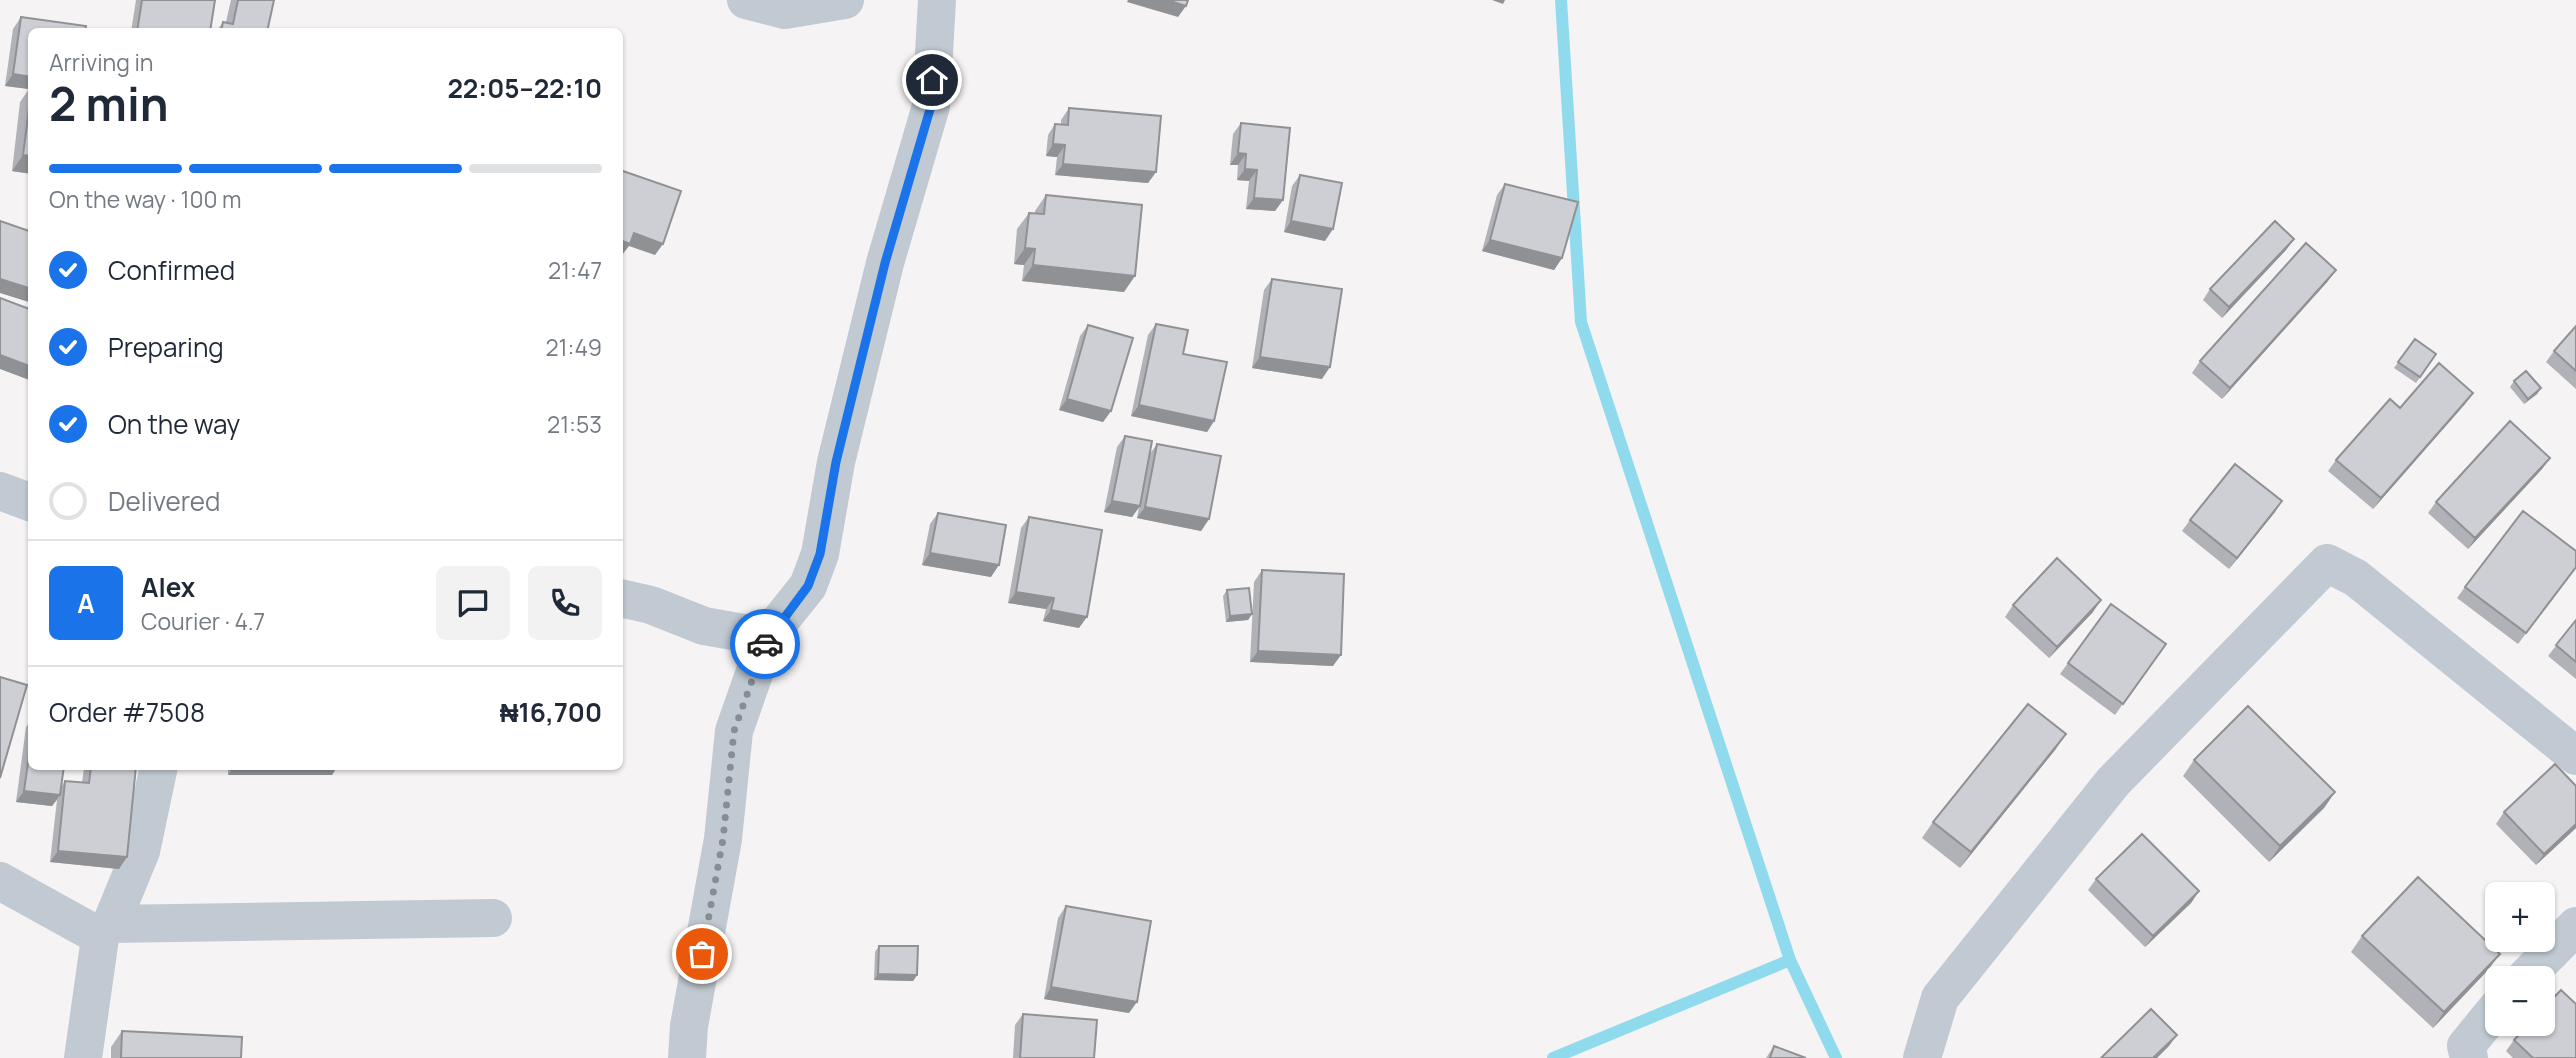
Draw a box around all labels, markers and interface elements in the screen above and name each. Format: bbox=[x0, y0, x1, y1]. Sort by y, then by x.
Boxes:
text: Arriving in bbox=[49, 46, 154, 78]
pin bbox=[902, 50, 962, 110]
icon: home bbox=[913, 61, 951, 99]
text: 22:05–22:10 bbox=[447, 70, 602, 106]
text: 2 min bbox=[49, 72, 169, 135]
text: On the way · 100 m bbox=[49, 183, 242, 215]
icon: check bbox=[49, 251, 87, 289]
text: Confirmed bbox=[108, 252, 235, 288]
text: 21:47 bbox=[548, 254, 602, 286]
icon: check bbox=[49, 328, 87, 366]
text: Preparing bbox=[108, 329, 224, 365]
text: 21:49 bbox=[545, 331, 602, 363]
icon: check bbox=[49, 405, 87, 443]
text: On the way bbox=[108, 406, 240, 442]
text: 21:53 bbox=[547, 408, 602, 440]
text: Delivered bbox=[108, 483, 220, 519]
button: chat bbox=[436, 566, 510, 640]
button: phone bbox=[528, 566, 602, 640]
text: Alex bbox=[141, 569, 195, 605]
text: A bbox=[77, 585, 95, 621]
text: Courier · 4.7 bbox=[141, 605, 265, 637]
courier bbox=[730, 609, 800, 679]
icon: car bbox=[746, 625, 784, 663]
text: Order #7508 bbox=[49, 694, 205, 730]
text: ₦16,700 bbox=[500, 694, 602, 730]
map controls bbox=[2485, 882, 2555, 1036]
button: + bbox=[2485, 882, 2555, 952]
pin bbox=[672, 924, 732, 984]
icon: bag bbox=[683, 935, 721, 973]
button: − bbox=[2485, 966, 2555, 1036]

